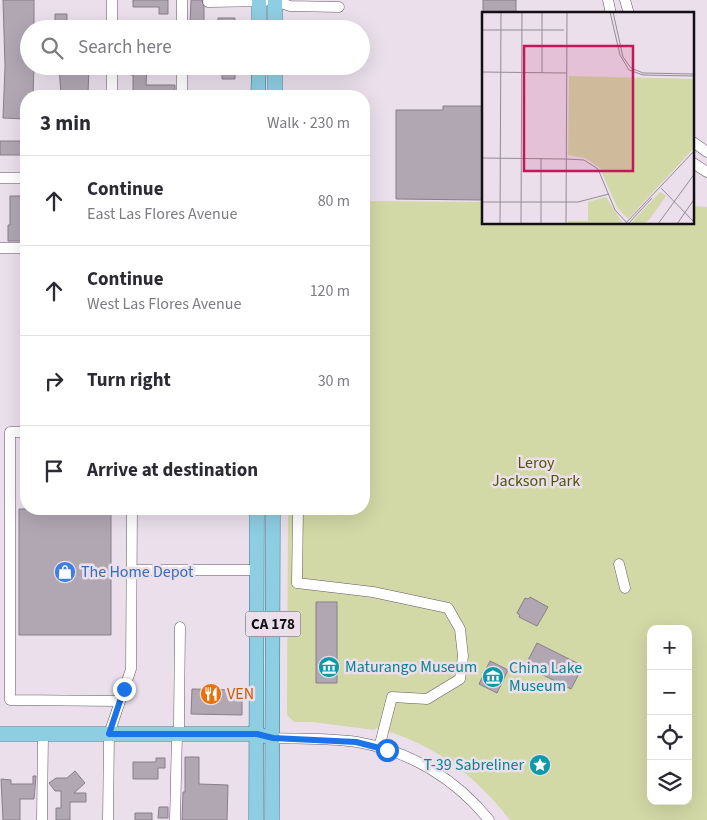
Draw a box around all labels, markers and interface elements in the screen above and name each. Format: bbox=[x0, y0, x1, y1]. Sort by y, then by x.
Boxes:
inset map bbox=[482, 12, 694, 225]
search box bbox=[20, 20, 370, 75]
icon: search bbox=[38, 34, 66, 62]
text: Search here bbox=[78, 34, 172, 61]
text: 3 min bbox=[40, 108, 91, 138]
text: Walk · 230 m bbox=[267, 112, 350, 134]
text: Continue bbox=[87, 176, 164, 203]
icon: ahead bbox=[40, 187, 68, 215]
text: 80 m bbox=[318, 190, 350, 212]
text: East Las Flores Avenue bbox=[87, 203, 237, 225]
text: Continue bbox=[87, 266, 164, 293]
icon: ahead bbox=[40, 277, 68, 305]
text: 120 m bbox=[310, 280, 350, 302]
text: West Las Flores Avenue bbox=[87, 293, 241, 315]
icon: right bbox=[40, 367, 68, 395]
text: Turn right bbox=[87, 367, 171, 394]
text: 30 m bbox=[318, 370, 350, 392]
park label: Leroy Jackson Park bbox=[492, 452, 580, 492]
icon: arrive bbox=[40, 457, 68, 485]
text: Arrive at destination bbox=[87, 457, 258, 484]
shop icon: The Home Depot bbox=[53, 560, 77, 584]
place label: The Home Depot bbox=[81, 561, 194, 583]
road number: CA 178 bbox=[246, 612, 300, 636]
map controls bbox=[647, 625, 692, 805]
button: + bbox=[647, 625, 692, 670]
museum icon: Maturango Museum bbox=[317, 655, 341, 679]
place label: Maturango Museum bbox=[345, 656, 477, 678]
place label: China Lake Museum bbox=[509, 657, 582, 697]
museum icon: China Lake Museum bbox=[481, 665, 505, 689]
button: − bbox=[647, 670, 692, 715]
route end bbox=[113, 678, 136, 701]
restaurant icon: VEN bbox=[199, 682, 223, 706]
place label: VEN bbox=[227, 683, 254, 705]
button: locate bbox=[647, 715, 692, 760]
route start bbox=[376, 739, 399, 762]
place icon: T-39 Sabreliner bbox=[528, 753, 552, 777]
place label: T-39 Sabreliner bbox=[423, 754, 524, 776]
button: layers bbox=[647, 760, 692, 805]

